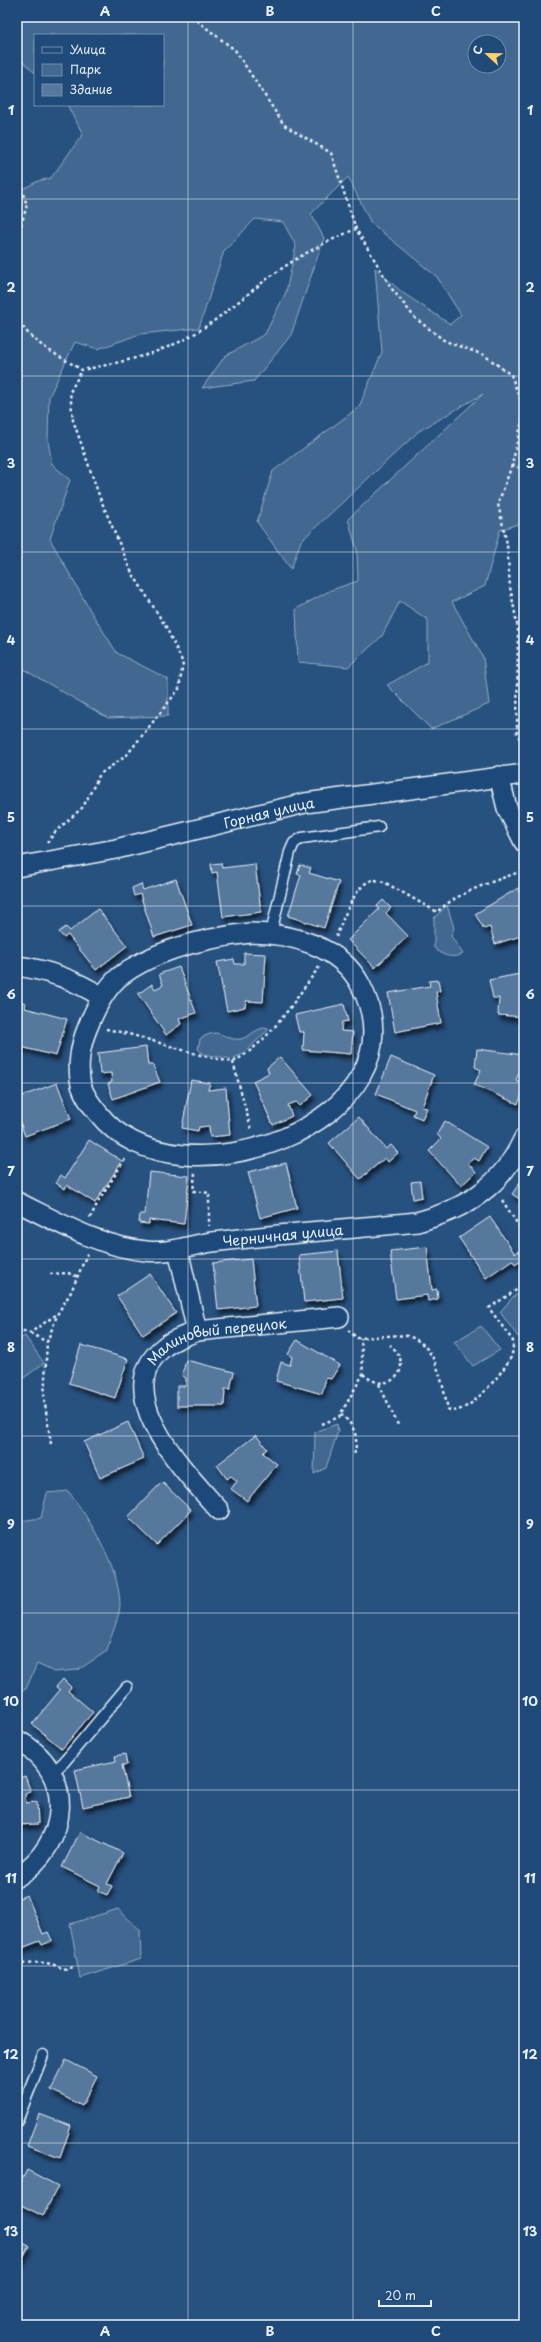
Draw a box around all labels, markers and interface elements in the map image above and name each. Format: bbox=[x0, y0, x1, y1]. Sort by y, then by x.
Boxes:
text: A bbox=[100, 1, 110, 20]
text: B bbox=[266, 1, 275, 20]
text: C bbox=[431, 1, 441, 20]
legend bbox=[34, 34, 164, 106]
north arrow bbox=[467, 34, 507, 74]
text: Улица bbox=[70, 40, 106, 58]
text: С bbox=[468, 43, 487, 57]
text: Парк bbox=[70, 60, 102, 78]
text: Здание bbox=[70, 80, 112, 98]
text: 1 bbox=[8, 100, 14, 119]
text: 1 bbox=[527, 100, 533, 119]
text: 2 bbox=[6, 277, 16, 296]
text: 2 bbox=[525, 277, 535, 296]
text: 3 bbox=[7, 453, 16, 472]
text: 3 bbox=[526, 453, 535, 472]
text: 4 bbox=[7, 630, 16, 649]
text: 4 bbox=[526, 630, 535, 649]
street label: Горная улица bbox=[221, 791, 316, 833]
text: 5 bbox=[7, 807, 15, 826]
text: 5 bbox=[526, 807, 534, 826]
text: 6 bbox=[6, 984, 16, 1003]
text: 6 bbox=[525, 984, 535, 1003]
text: 7 bbox=[7, 1161, 15, 1180]
text: 7 bbox=[526, 1161, 534, 1180]
street label: Черничная улица bbox=[221, 1219, 344, 1251]
street label: Малиновый переулок bbox=[141, 1312, 288, 1369]
text: 8 bbox=[7, 1337, 15, 1356]
text: 8 bbox=[526, 1337, 534, 1356]
text: 9 bbox=[7, 1514, 15, 1533]
text: 9 bbox=[526, 1514, 534, 1533]
text: 10 bbox=[3, 1691, 19, 1710]
text: 10 bbox=[522, 1691, 538, 1710]
text: 11 bbox=[5, 1868, 17, 1887]
text: 11 bbox=[524, 1868, 536, 1887]
text: 12 bbox=[3, 2044, 19, 2063]
text: 12 bbox=[522, 2044, 538, 2063]
text: 13 bbox=[4, 2221, 19, 2240]
text: 13 bbox=[523, 2221, 538, 2240]
scale bar bbox=[379, 2282, 431, 2308]
text: 20 m bbox=[385, 2286, 416, 2304]
text: A bbox=[100, 2321, 110, 2340]
text: B bbox=[266, 2321, 275, 2340]
text: C bbox=[431, 2321, 441, 2340]

